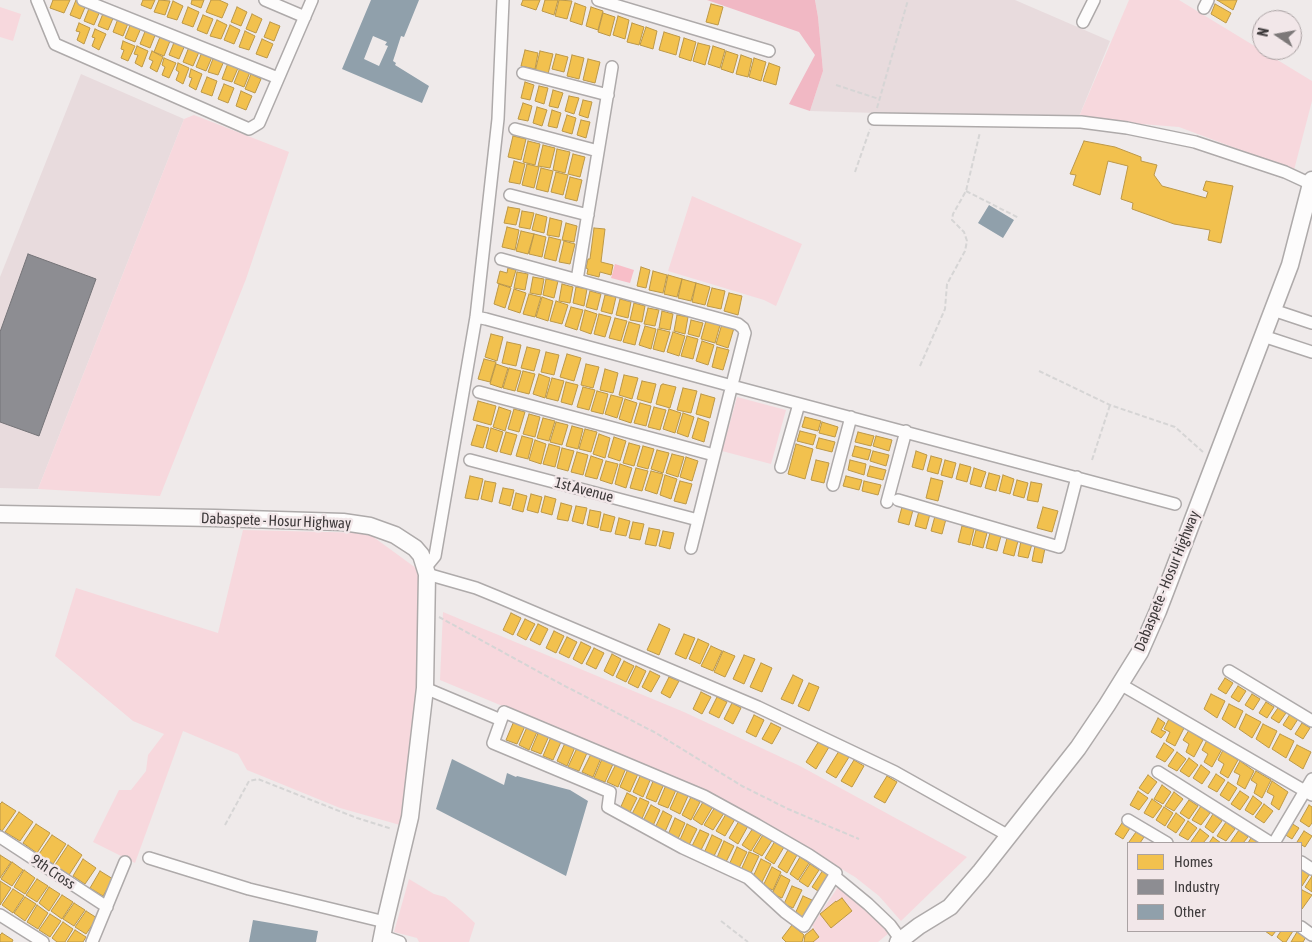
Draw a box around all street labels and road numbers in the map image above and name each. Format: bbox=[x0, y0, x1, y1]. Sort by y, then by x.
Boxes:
street label: 1st Avenue bbox=[553, 474, 615, 506]
street label: Dabaspete - Hosur Highway bbox=[1131, 508, 1203, 654]
street label: Dabaspete - Hosur Highway bbox=[201, 509, 351, 533]
street label: 9th Cross bbox=[27, 851, 79, 893]

